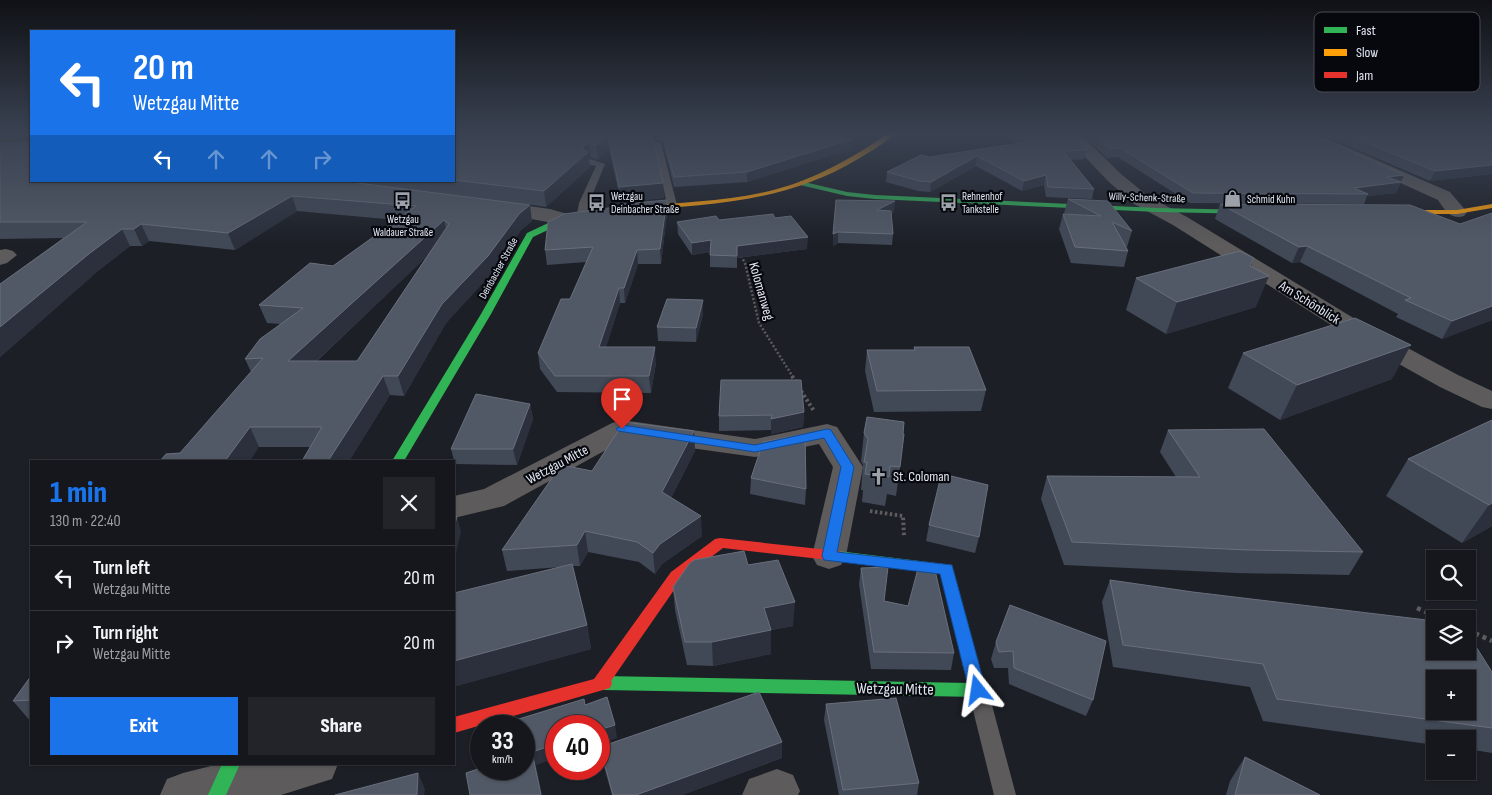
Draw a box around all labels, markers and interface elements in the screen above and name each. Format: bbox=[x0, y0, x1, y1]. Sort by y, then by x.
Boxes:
legend bbox=[1314, 12, 1480, 92]
text: Fast bbox=[1356, 22, 1376, 39]
text: Slow bbox=[1356, 44, 1378, 61]
text: 20 m bbox=[133, 47, 194, 90]
icon: left bbox=[50, 50, 115, 115]
text: Jam bbox=[1355, 67, 1373, 84]
text: Wetzgau Mitte bbox=[133, 90, 239, 117]
icon: left bbox=[149, 145, 177, 173]
icon: ahead bbox=[202, 145, 230, 173]
icon: ahead bbox=[255, 145, 283, 173]
icon: right bbox=[308, 145, 336, 173]
shop icon: Schmid Kuhn bbox=[1223, 189, 1243, 209]
place label: Wetzgau Deinbacher Straße bbox=[611, 190, 679, 216]
place label: Rehnenhof Tankstelle bbox=[962, 190, 1003, 216]
street label: Willy-Schenk-Straße bbox=[1108, 190, 1186, 205]
bus stop icon: Wetzgau Waldauer Straße bbox=[393, 191, 413, 211]
bus stop icon: Wetzgau Deinbacher Straße bbox=[587, 192, 607, 212]
bus stop icon: Rehnenhof Tankstelle bbox=[938, 192, 958, 212]
place label: Schmid Kuhn bbox=[1247, 193, 1295, 206]
place label: Wetzgau Waldauer Straße bbox=[373, 213, 433, 239]
street label: Deinbacher Straße bbox=[476, 235, 521, 301]
street label: Kolomanweg bbox=[745, 260, 778, 323]
street label: Am Schönblick bbox=[1275, 276, 1344, 328]
pin bbox=[601, 378, 643, 429]
icon: arrive bbox=[608, 385, 636, 413]
street label: Wetzgau Mitte bbox=[523, 441, 591, 488]
church icon: St. Coloman bbox=[869, 466, 889, 486]
place label: St. Coloman bbox=[893, 468, 950, 485]
text: 1 min bbox=[50, 475, 107, 511]
button: close bbox=[383, 477, 435, 529]
text: 130 m · 22:40 bbox=[50, 512, 121, 531]
map controls bbox=[1426, 550, 1476, 780]
button: search bbox=[1426, 550, 1476, 600]
text: Turn left bbox=[93, 557, 150, 580]
icon: left bbox=[50, 564, 78, 592]
text: 20 m bbox=[403, 567, 435, 590]
text: Wetzgau Mitte bbox=[93, 580, 170, 599]
button: layers bbox=[1426, 610, 1476, 660]
text: Turn right bbox=[93, 622, 158, 645]
icon: right bbox=[50, 629, 78, 657]
text: 20 m bbox=[403, 632, 435, 655]
text: Wetzgau Mitte bbox=[93, 645, 170, 664]
position arrow bbox=[951, 663, 1003, 715]
button: + bbox=[1426, 670, 1476, 720]
street label: Wetzgau Mitte bbox=[856, 679, 934, 700]
button: Exit bbox=[50, 697, 238, 755]
button: Share bbox=[248, 697, 435, 755]
speed limit sign: 40 bbox=[545, 715, 610, 780]
text: 33 bbox=[491, 726, 514, 757]
button: − bbox=[1426, 730, 1476, 780]
text: km/h bbox=[492, 752, 513, 767]

